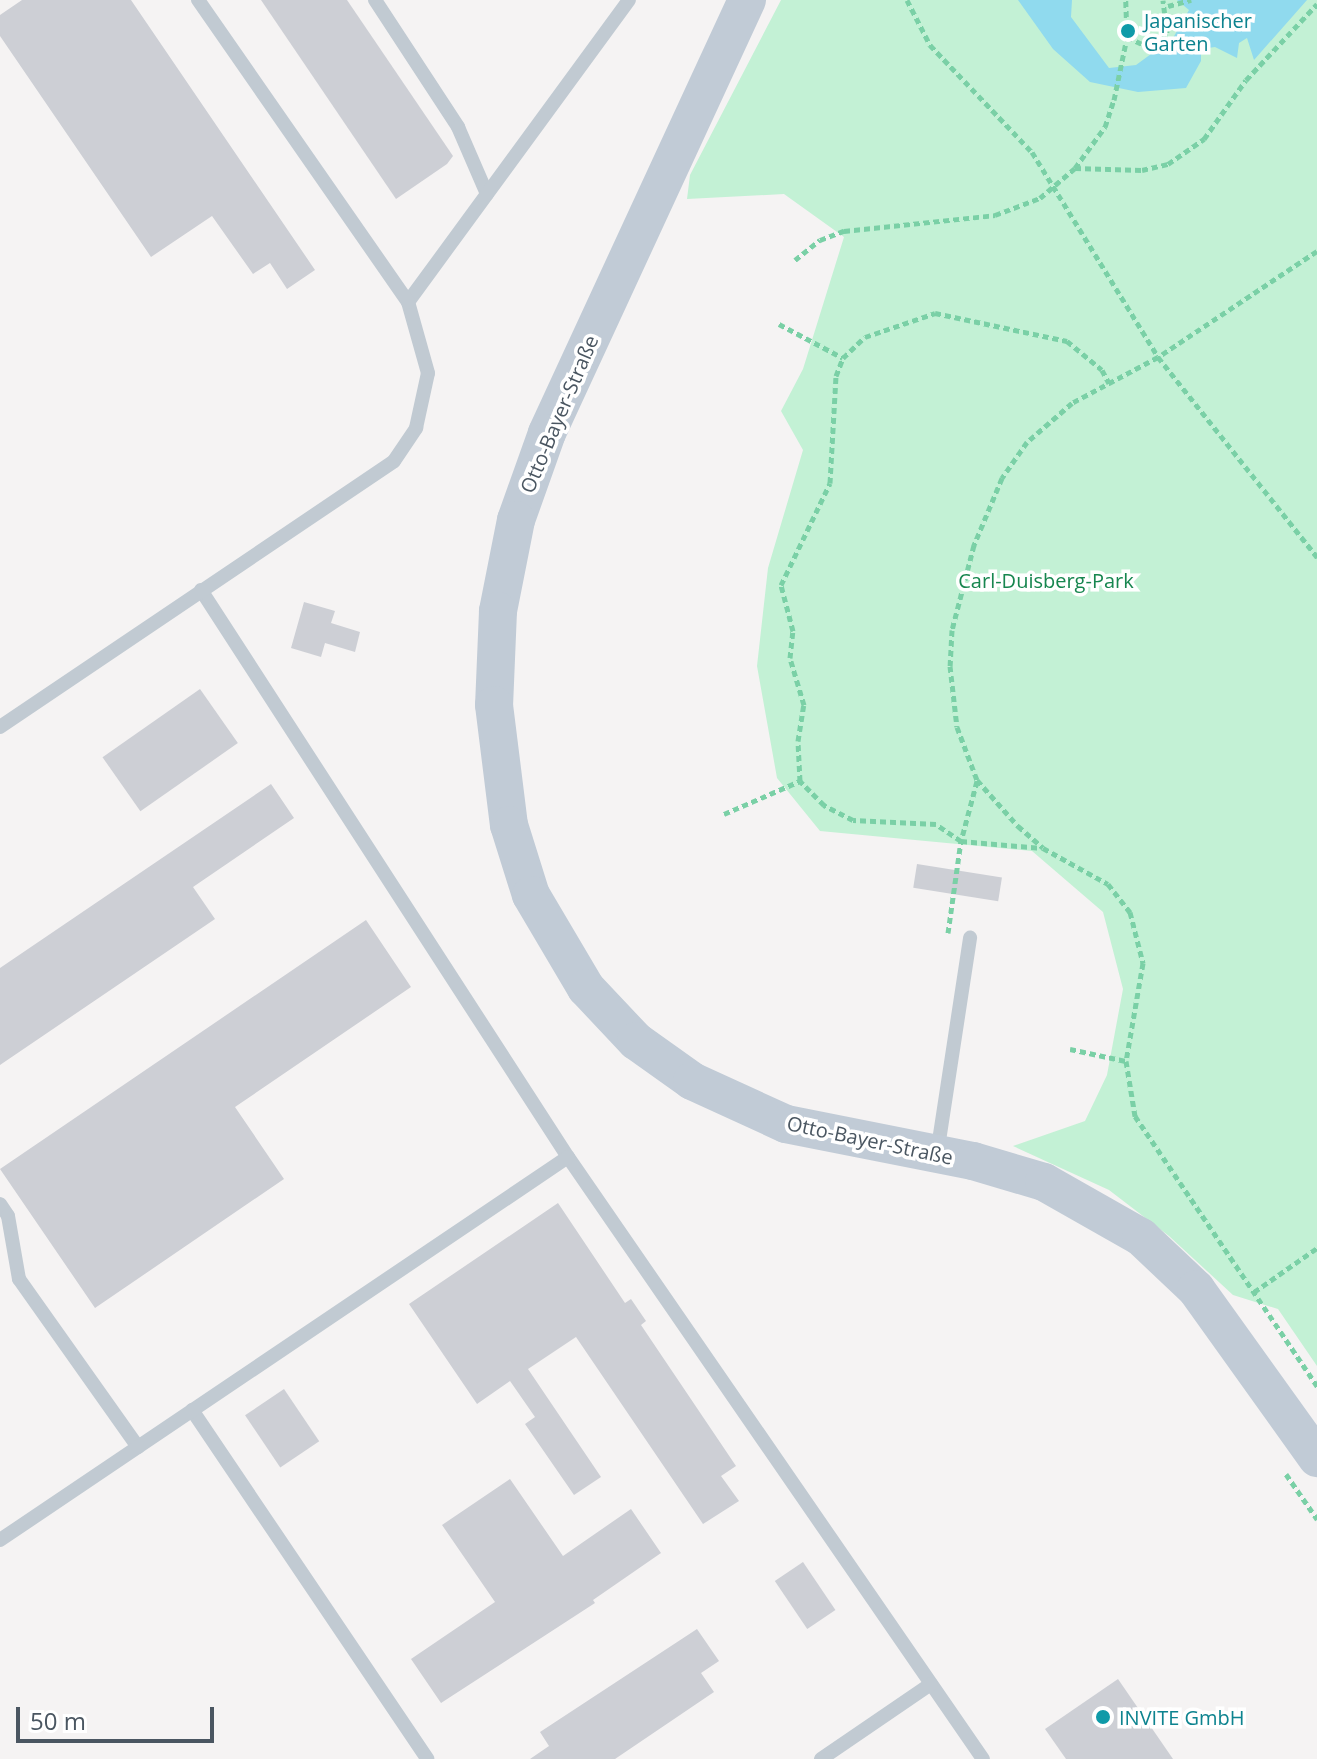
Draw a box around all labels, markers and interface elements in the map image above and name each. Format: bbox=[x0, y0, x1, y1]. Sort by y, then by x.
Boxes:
place label: Japanischer Garten bbox=[1144, 8, 1252, 55]
marker: Japanischer Garten bbox=[1119, 22, 1137, 40]
street label: Otto-Bayer-Straße bbox=[515, 331, 603, 497]
park label: Carl-Duisberg-Park bbox=[958, 568, 1134, 592]
street label: Otto-Bayer-Straße bbox=[785, 1111, 955, 1169]
scale bar bbox=[20, 1691, 218, 1741]
text: 50 m bbox=[30, 1704, 86, 1737]
place label: INVITE GmbH bbox=[1119, 1705, 1245, 1729]
marker: INVITE GmbH bbox=[1094, 1708, 1112, 1726]

